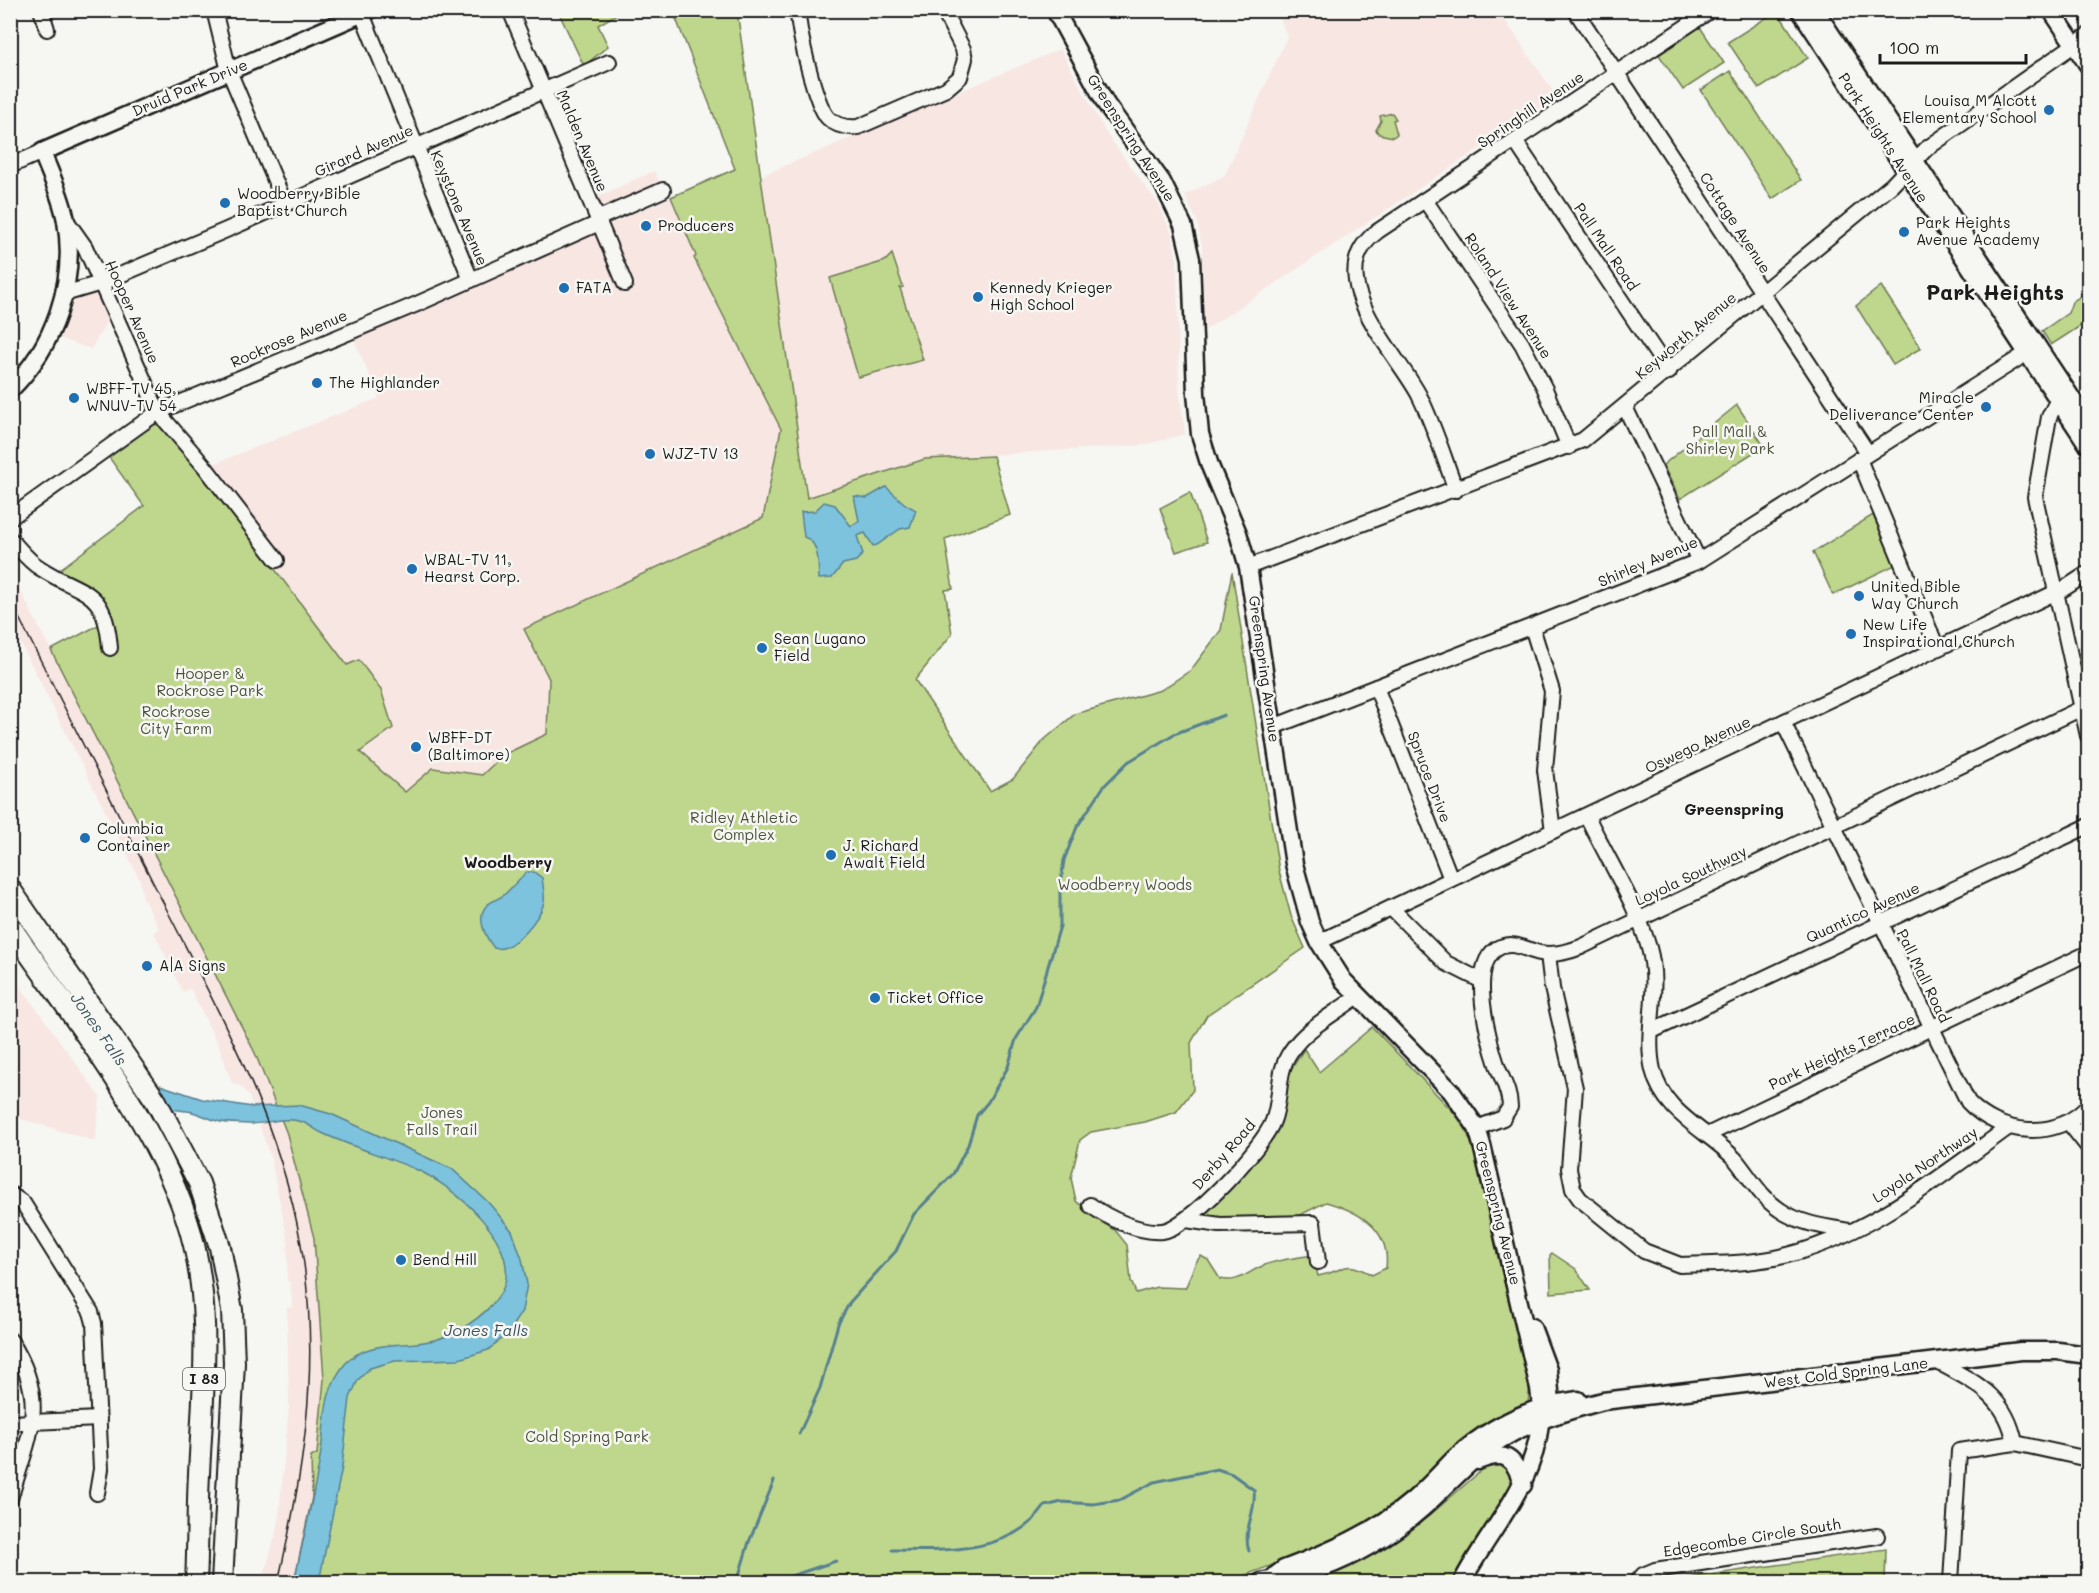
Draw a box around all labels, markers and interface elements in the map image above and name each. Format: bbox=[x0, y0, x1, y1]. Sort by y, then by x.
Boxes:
scale bar bbox=[1880, 27, 2026, 65]
text: 100 m bbox=[1889, 35, 1939, 59]
street label: Druid Park Drive bbox=[129, 54, 250, 120]
street label: Springhill Avenue bbox=[1473, 66, 1587, 152]
street label: Park Heights Avenue bbox=[1834, 69, 1933, 206]
street label: Greenspring Avenue bbox=[1083, 70, 1181, 205]
street label: Malden Avenue bbox=[552, 87, 613, 195]
place label: Louisa M Alcott Elementary School bbox=[1902, 90, 2037, 127]
marker: Louisa M Alcott Elementary School bbox=[2042, 103, 2056, 117]
street label: Girard Avenue bbox=[311, 119, 416, 181]
street label: Keystone Avenue bbox=[427, 147, 493, 268]
street label: Cottage Avenue bbox=[1696, 168, 1776, 277]
place label: Woodberry Bible Baptist Church bbox=[237, 183, 361, 220]
marker: Woodberry Bible Baptist Church bbox=[218, 196, 232, 210]
street label: Pall Mall Road bbox=[1570, 199, 1644, 294]
place label: Park Heights Avenue Academy bbox=[1916, 212, 2040, 249]
place label: Producers bbox=[658, 215, 734, 235]
marker: Producers bbox=[639, 219, 653, 233]
marker: Park Heights Avenue Academy bbox=[1897, 225, 1911, 239]
street label: Roland View Avenue bbox=[1461, 229, 1557, 362]
street label: Hooper Avenue bbox=[101, 257, 165, 366]
place label: FATA bbox=[576, 277, 612, 297]
place label: Kennedy Krieger High School bbox=[990, 277, 1112, 314]
district label: Park Heights bbox=[1926, 278, 2064, 305]
marker: FATA bbox=[557, 281, 571, 295]
street label: Keyworth Avenue bbox=[1631, 287, 1740, 383]
marker: Kennedy Krieger High School bbox=[971, 290, 985, 304]
street label: Rockrose Avenue bbox=[227, 304, 350, 372]
place label: The Highlander bbox=[329, 372, 440, 392]
marker: The Highlander bbox=[310, 376, 324, 390]
place label: WBFF-TV 45, WNUV-TV 54 bbox=[86, 378, 177, 415]
place label: Miracle Deliverance Center bbox=[1829, 387, 1974, 424]
marker: WBFF-TV 45, WNUV-TV 54 bbox=[67, 391, 81, 405]
marker: Miracle Deliverance Center bbox=[1979, 400, 1993, 414]
park label: Pall Mall & Shirley Park bbox=[1686, 421, 1774, 458]
place label: WJZ-TV 13 bbox=[662, 443, 738, 463]
marker: WJZ-TV 13 bbox=[643, 447, 657, 461]
street label: Shirley Avenue bbox=[1595, 531, 1701, 591]
place label: WBAL-TV 11, Hearst Corp. bbox=[424, 549, 520, 586]
marker: WBAL-TV 11, Hearst Corp. bbox=[405, 562, 419, 576]
place label: United Bible Way Church bbox=[1871, 576, 1961, 613]
marker: United Bible Way Church bbox=[1852, 589, 1866, 603]
street label: Greenspring Avenue bbox=[1245, 594, 1285, 743]
place label: New Life Inspirational Church bbox=[1863, 614, 2014, 651]
marker: New Life Inspirational Church bbox=[1844, 627, 1858, 641]
place label: Sean Lugano Field bbox=[774, 628, 866, 665]
marker: Sean Lugano Field bbox=[755, 641, 769, 655]
park label: Hooper & Rockrose Park bbox=[156, 663, 264, 700]
park label: Rockrose City Farm bbox=[140, 701, 212, 738]
street label: Oswego Avenue bbox=[1642, 711, 1754, 777]
place label: WBFF-DT (Baltimore) bbox=[428, 727, 509, 764]
street label: Spruce Drive bbox=[1403, 728, 1456, 825]
marker: WBFF-DT (Baltimore) bbox=[409, 740, 423, 754]
district label: Greenspring bbox=[1684, 798, 1784, 819]
park label: Ridley Athletic Complex bbox=[690, 807, 798, 844]
place label: Columbia Container bbox=[97, 818, 171, 855]
marker: Columbia Container bbox=[78, 831, 92, 845]
place label: J. Richard Awalt Field bbox=[843, 835, 925, 872]
street label: Loyola Southway bbox=[1632, 840, 1750, 910]
marker: J. Richard Awalt Field bbox=[824, 848, 838, 862]
district label: Woodberry bbox=[464, 851, 552, 872]
park label: Woodberry Woods bbox=[1058, 874, 1192, 894]
street label: Quantico Avenue bbox=[1803, 877, 1923, 947]
street label: Pall Mall Road bbox=[1893, 925, 1955, 1026]
place label: A|A Signs bbox=[159, 955, 226, 975]
marker: A|A Signs bbox=[140, 959, 154, 973]
place label: Ticket Office bbox=[887, 987, 984, 1007]
water label: Jones Falls bbox=[67, 988, 132, 1070]
marker: Ticket Office bbox=[868, 991, 882, 1005]
street label: Park Heights Terrace bbox=[1765, 1008, 1918, 1094]
park label: Jones Falls Trail bbox=[407, 1102, 477, 1139]
street label: Derby Road bbox=[1187, 1115, 1259, 1194]
street label: Loyola Northway bbox=[1868, 1121, 1981, 1207]
street label: Greenspring Avenue bbox=[1471, 1139, 1527, 1287]
place label: Bend Hill bbox=[413, 1249, 477, 1269]
marker: Bend Hill bbox=[394, 1253, 408, 1267]
water label: Jones Falls bbox=[444, 1319, 529, 1340]
street label: West Cold Spring Lane bbox=[1763, 1352, 1929, 1392]
road number: I 83 bbox=[183, 1368, 225, 1390]
park label: Cold Spring Park bbox=[525, 1426, 649, 1446]
street label: Edgecombe Circle South bbox=[1662, 1513, 1842, 1561]

